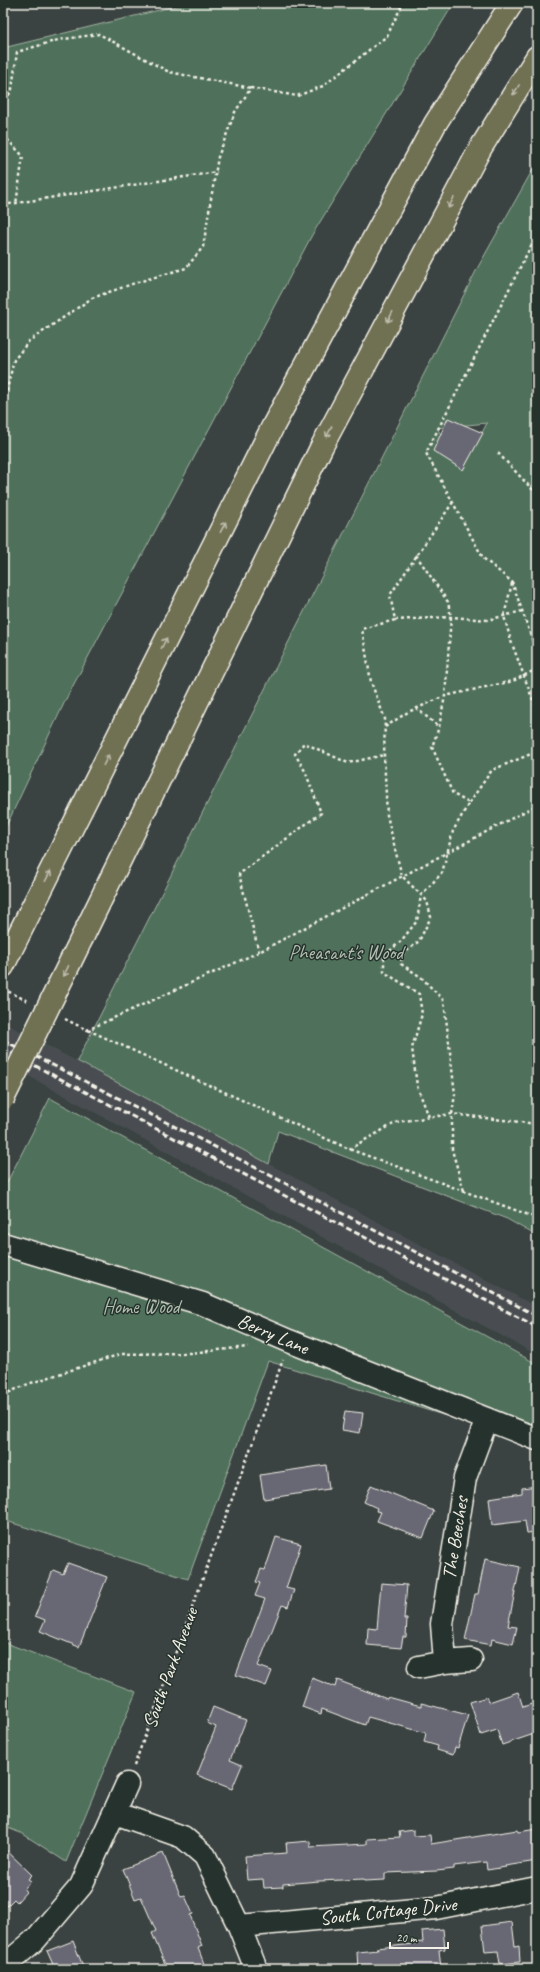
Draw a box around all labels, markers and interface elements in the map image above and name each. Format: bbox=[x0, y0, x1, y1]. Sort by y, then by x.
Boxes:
one-way arrow bbox=[512, 84, 520, 96]
one-way arrow bbox=[447, 196, 454, 208]
one-way arrow bbox=[386, 311, 393, 323]
one-way arrow bbox=[325, 426, 332, 438]
one-way arrow bbox=[219, 521, 227, 533]
one-way arrow bbox=[161, 638, 168, 650]
one-way arrow bbox=[103, 754, 110, 766]
one-way arrow bbox=[45, 870, 52, 882]
park label: Pheasant's Wood bbox=[289, 940, 406, 965]
one-way arrow bbox=[62, 965, 69, 977]
park label: Home Wood bbox=[102, 1294, 183, 1319]
street label: Berry Lane bbox=[234, 1308, 314, 1361]
street label: The Beeches bbox=[436, 1493, 474, 1581]
street label: South Park Avenue bbox=[137, 1603, 204, 1732]
street label: South Cottage Drive bbox=[318, 1891, 459, 1931]
scale bar bbox=[390, 1924, 448, 1950]
text: 20 m bbox=[396, 1930, 418, 1946]

